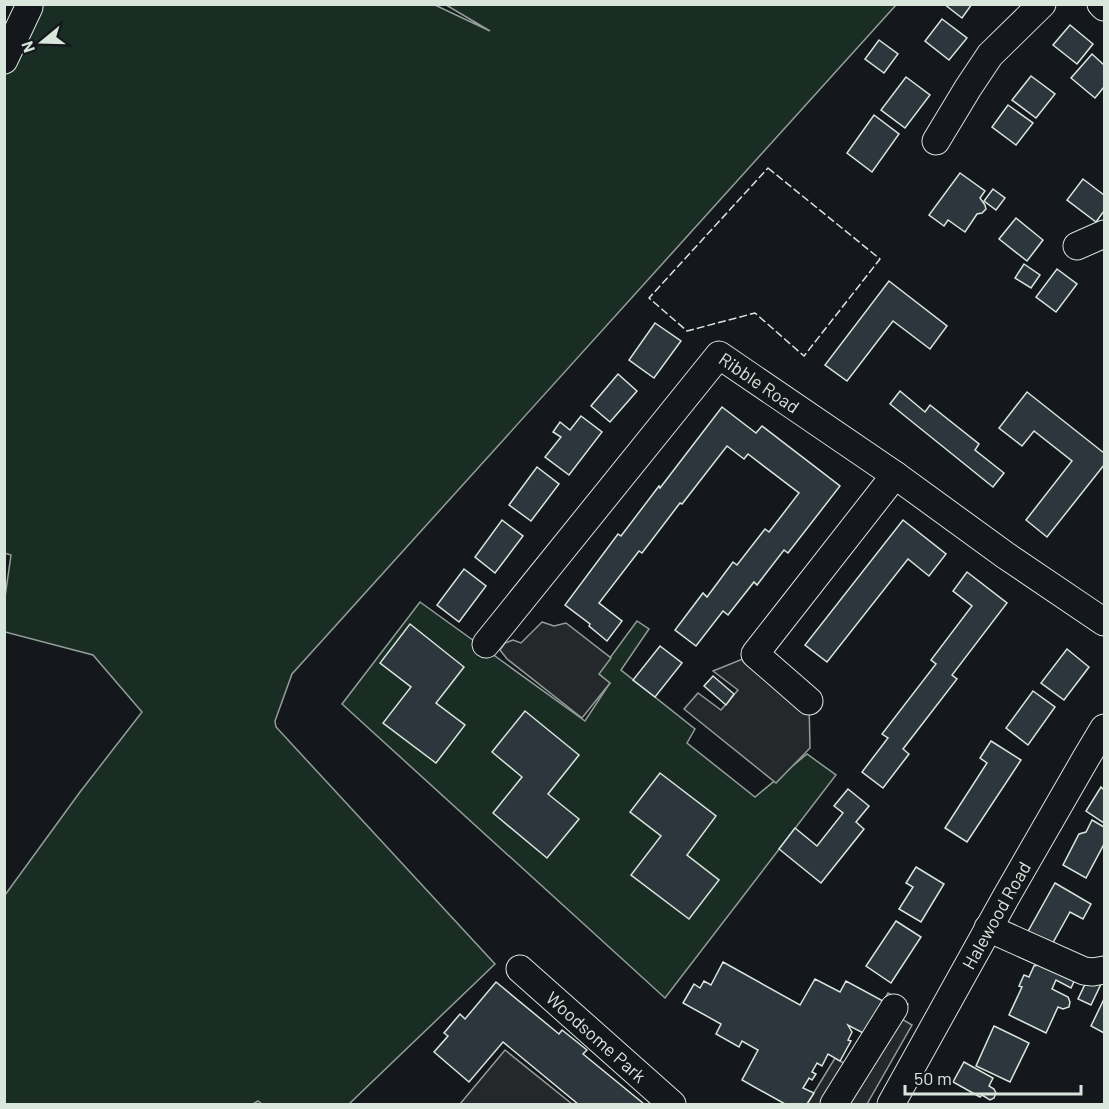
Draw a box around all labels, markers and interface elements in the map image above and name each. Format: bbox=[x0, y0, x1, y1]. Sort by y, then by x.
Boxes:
north arrow bbox=[12, 12, 72, 72]
text: N bbox=[17, 39, 38, 55]
street label: Ribble Road bbox=[715, 347, 804, 418]
street label: Halewood Road bbox=[957, 858, 1035, 973]
street label: Woodsome Park bbox=[542, 987, 651, 1087]
scale bar bbox=[905, 1058, 1080, 1096]
text: 50 m bbox=[914, 1067, 952, 1089]

